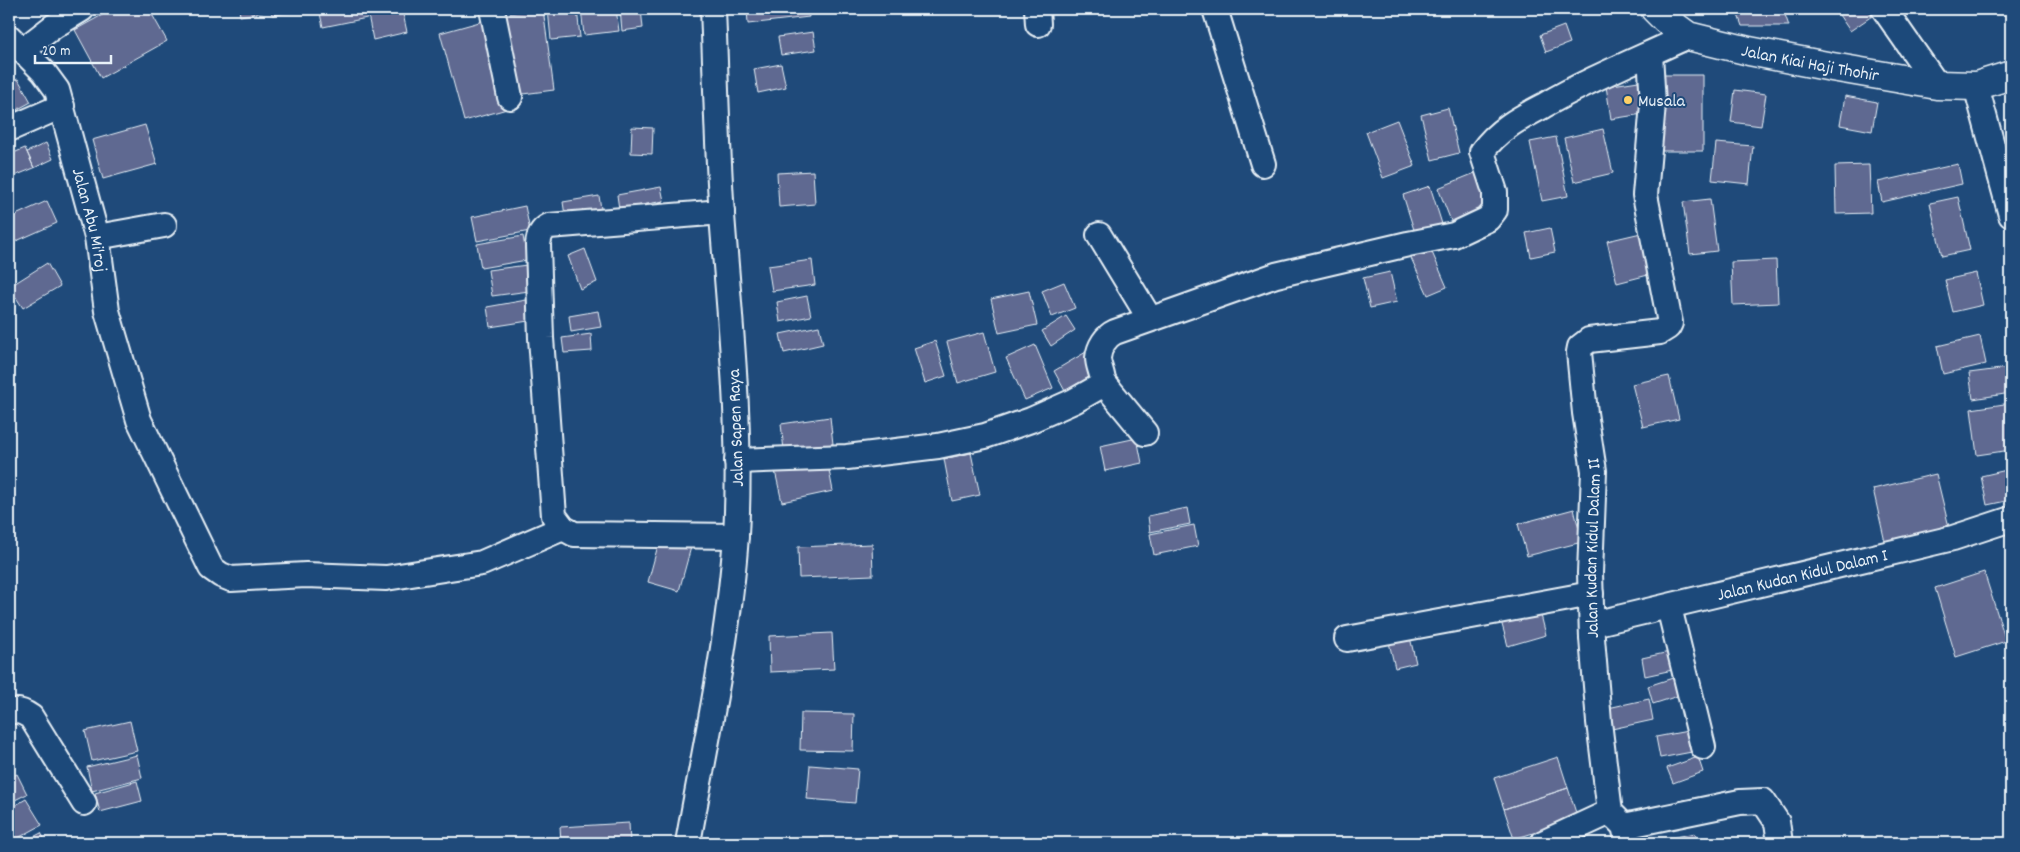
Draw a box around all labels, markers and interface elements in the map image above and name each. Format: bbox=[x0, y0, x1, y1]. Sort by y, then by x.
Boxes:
scale bar bbox=[35, 32, 111, 64]
street label: Jalan Kiai Haji Thohir bbox=[1738, 40, 1881, 90]
text: 20 m bbox=[42, 41, 70, 63]
place label: Musala bbox=[1638, 90, 1686, 115]
marker: Musala bbox=[1622, 94, 1634, 106]
street label: Jalan Abu Mi'roj bbox=[64, 166, 112, 274]
street label: Jalan Sapen Raya bbox=[723, 368, 752, 487]
street label: Jalan Kudan Kidul Dalam II bbox=[1580, 456, 1609, 639]
street label: Jalan Kudan Kidul Dalam I bbox=[1715, 544, 1891, 609]

